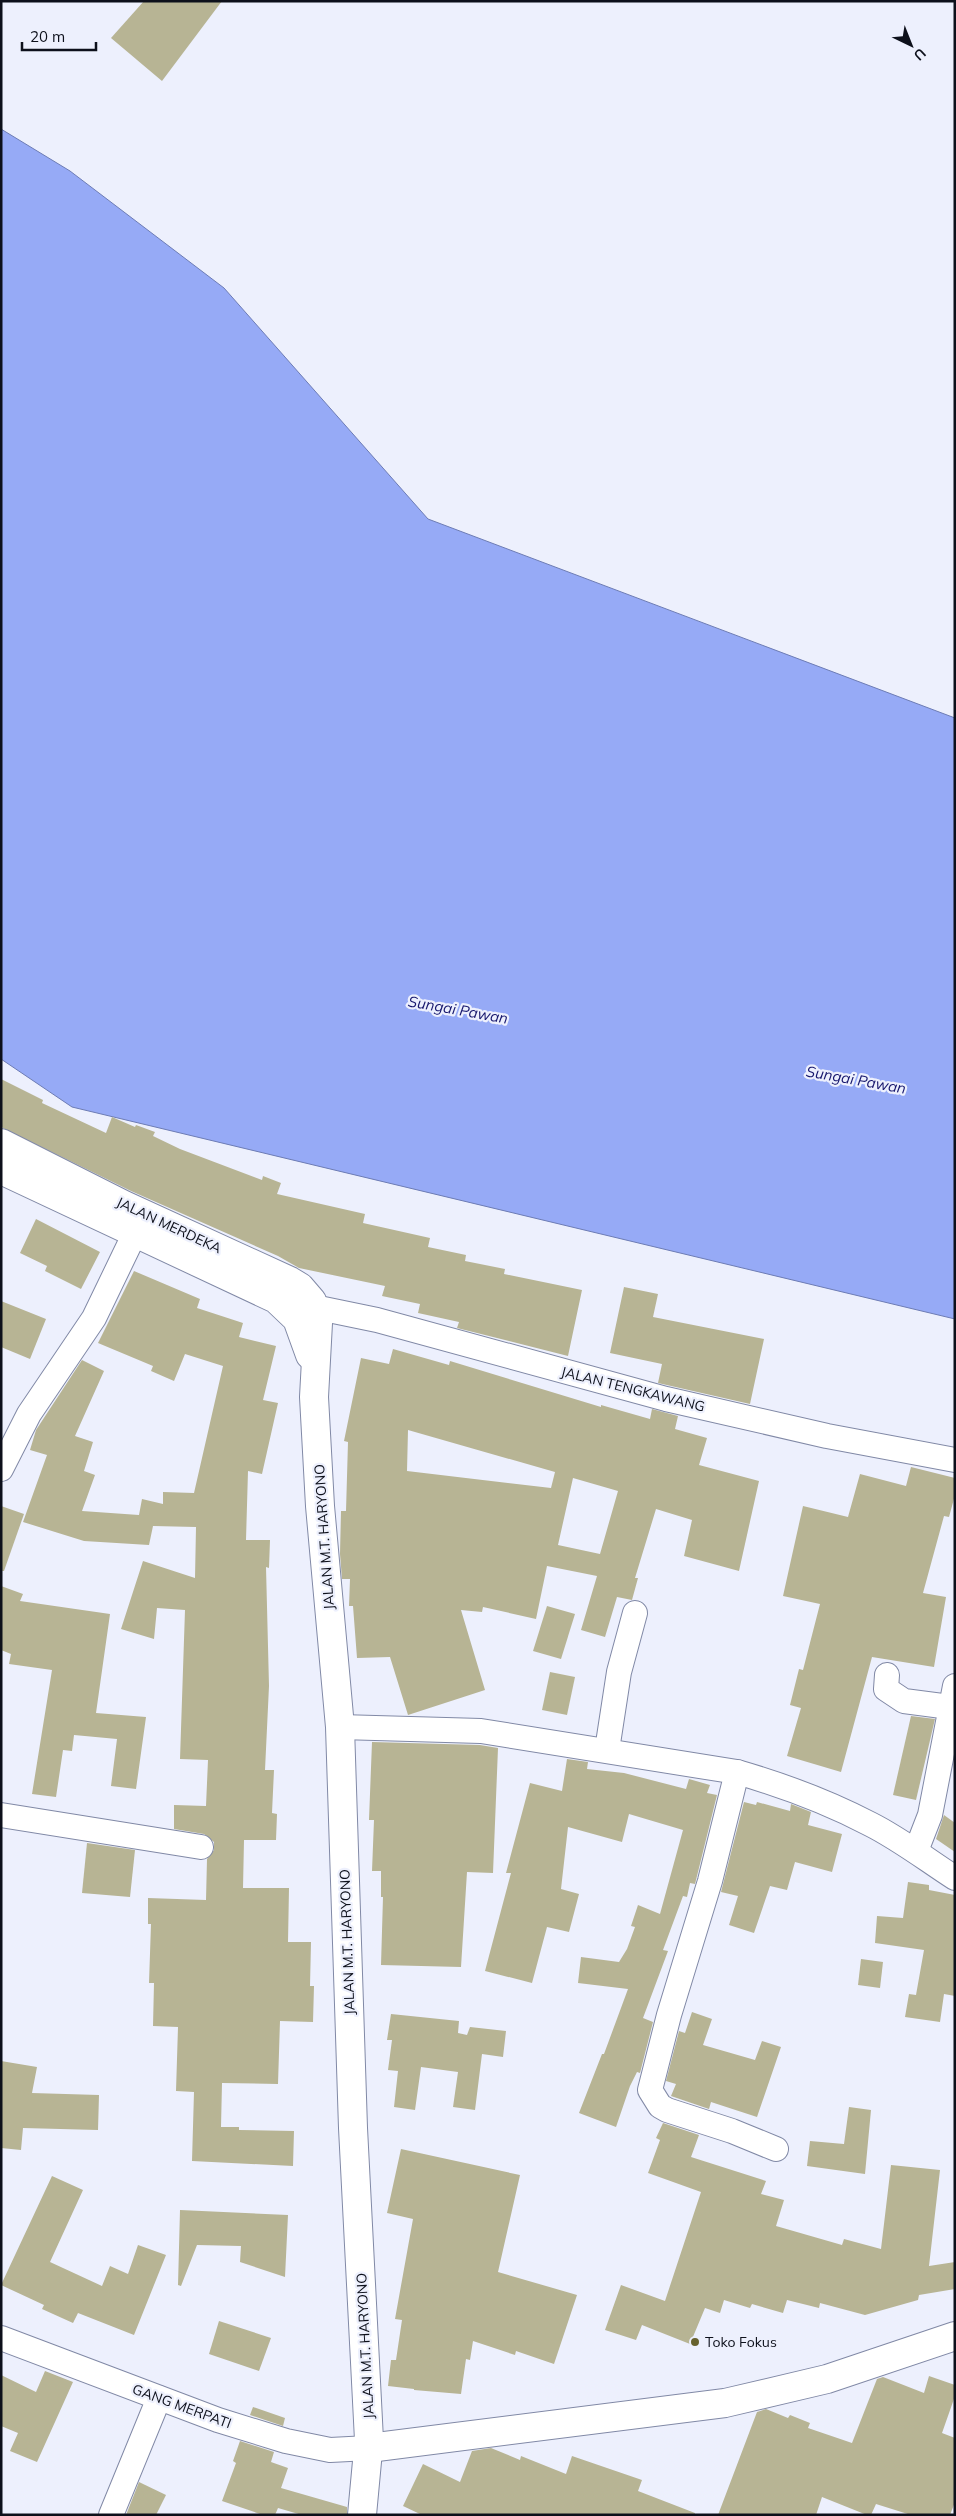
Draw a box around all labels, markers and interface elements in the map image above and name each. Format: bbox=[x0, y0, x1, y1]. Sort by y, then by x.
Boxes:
scale bar bbox=[22, 20, 96, 52]
north arrow bbox=[886, 20, 936, 70]
text: 20 m bbox=[30, 27, 65, 46]
text: U bbox=[910, 44, 930, 65]
water label: Sungai Pawan bbox=[407, 991, 510, 1028]
water label: Sungai Pawan bbox=[805, 1061, 908, 1098]
street label: JALAN MERDEKA bbox=[114, 1193, 225, 1258]
street label: JALAN TENGKAWANG bbox=[559, 1362, 707, 1416]
street label: JALAN M.T. HARYONO bbox=[310, 1464, 338, 1610]
street label: JALAN M.T. HARYONO bbox=[335, 1869, 359, 2015]
street label: JALAN M.T. HARYONO bbox=[352, 2273, 378, 2419]
place label: Toko Fokus bbox=[705, 2333, 777, 2351]
marker: Toko Fokus bbox=[689, 2336, 701, 2348]
street label: GANG MERPATI bbox=[130, 2380, 234, 2432]

